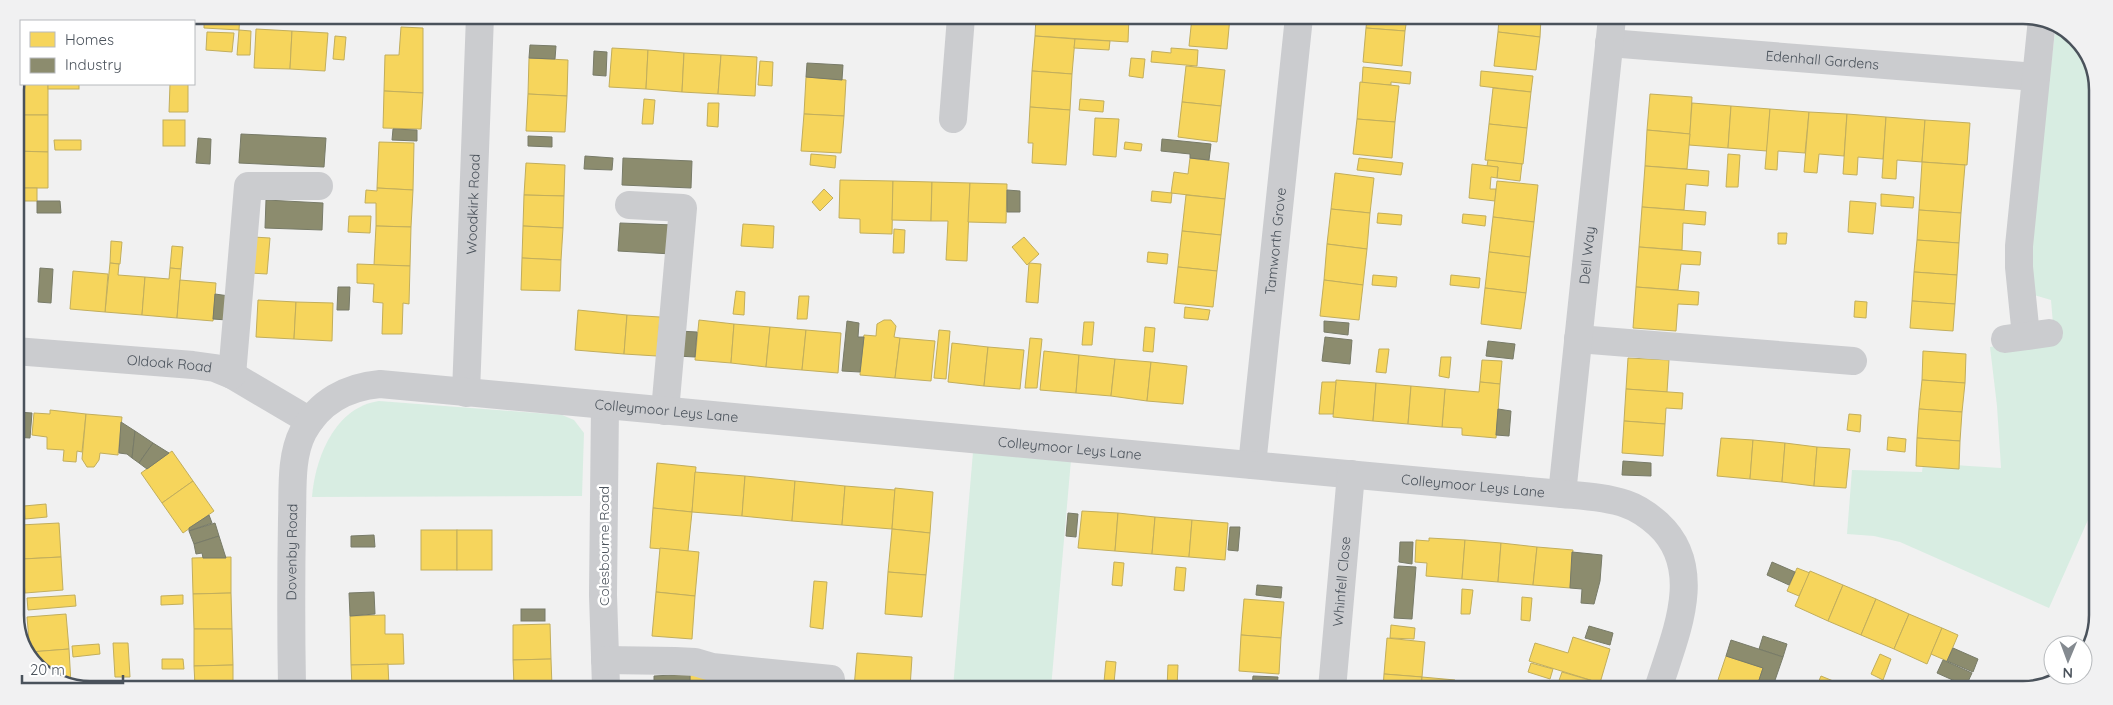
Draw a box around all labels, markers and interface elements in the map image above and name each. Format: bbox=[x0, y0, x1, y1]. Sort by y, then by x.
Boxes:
legend bbox=[20, 20, 195, 85]
text: Homes bbox=[65, 30, 114, 49]
street label: Edenhall Gardens bbox=[1765, 47, 1880, 73]
text: Industry bbox=[65, 55, 122, 74]
street label: Woodkirk Road bbox=[462, 153, 484, 255]
street label: Tamworth Grove bbox=[1261, 187, 1290, 296]
street label: Dell Way bbox=[1575, 225, 1599, 285]
street label: Oldoak Road bbox=[126, 351, 213, 377]
street label: Colleymoor Leys Lane bbox=[594, 395, 739, 426]
street label: Colleymoor Leys Lane bbox=[997, 433, 1142, 464]
street label: Colleymoor Leys Lane bbox=[1400, 470, 1546, 501]
street label: Colesbourne Road bbox=[595, 486, 613, 606]
street label: Dovenby Road bbox=[282, 504, 301, 600]
street label: Whinfell Close bbox=[1329, 535, 1354, 627]
north arrow bbox=[2043, 635, 2093, 685]
scale bar bbox=[22, 652, 124, 684]
text: 20 m bbox=[30, 660, 65, 679]
text: N bbox=[2062, 664, 2073, 682]

